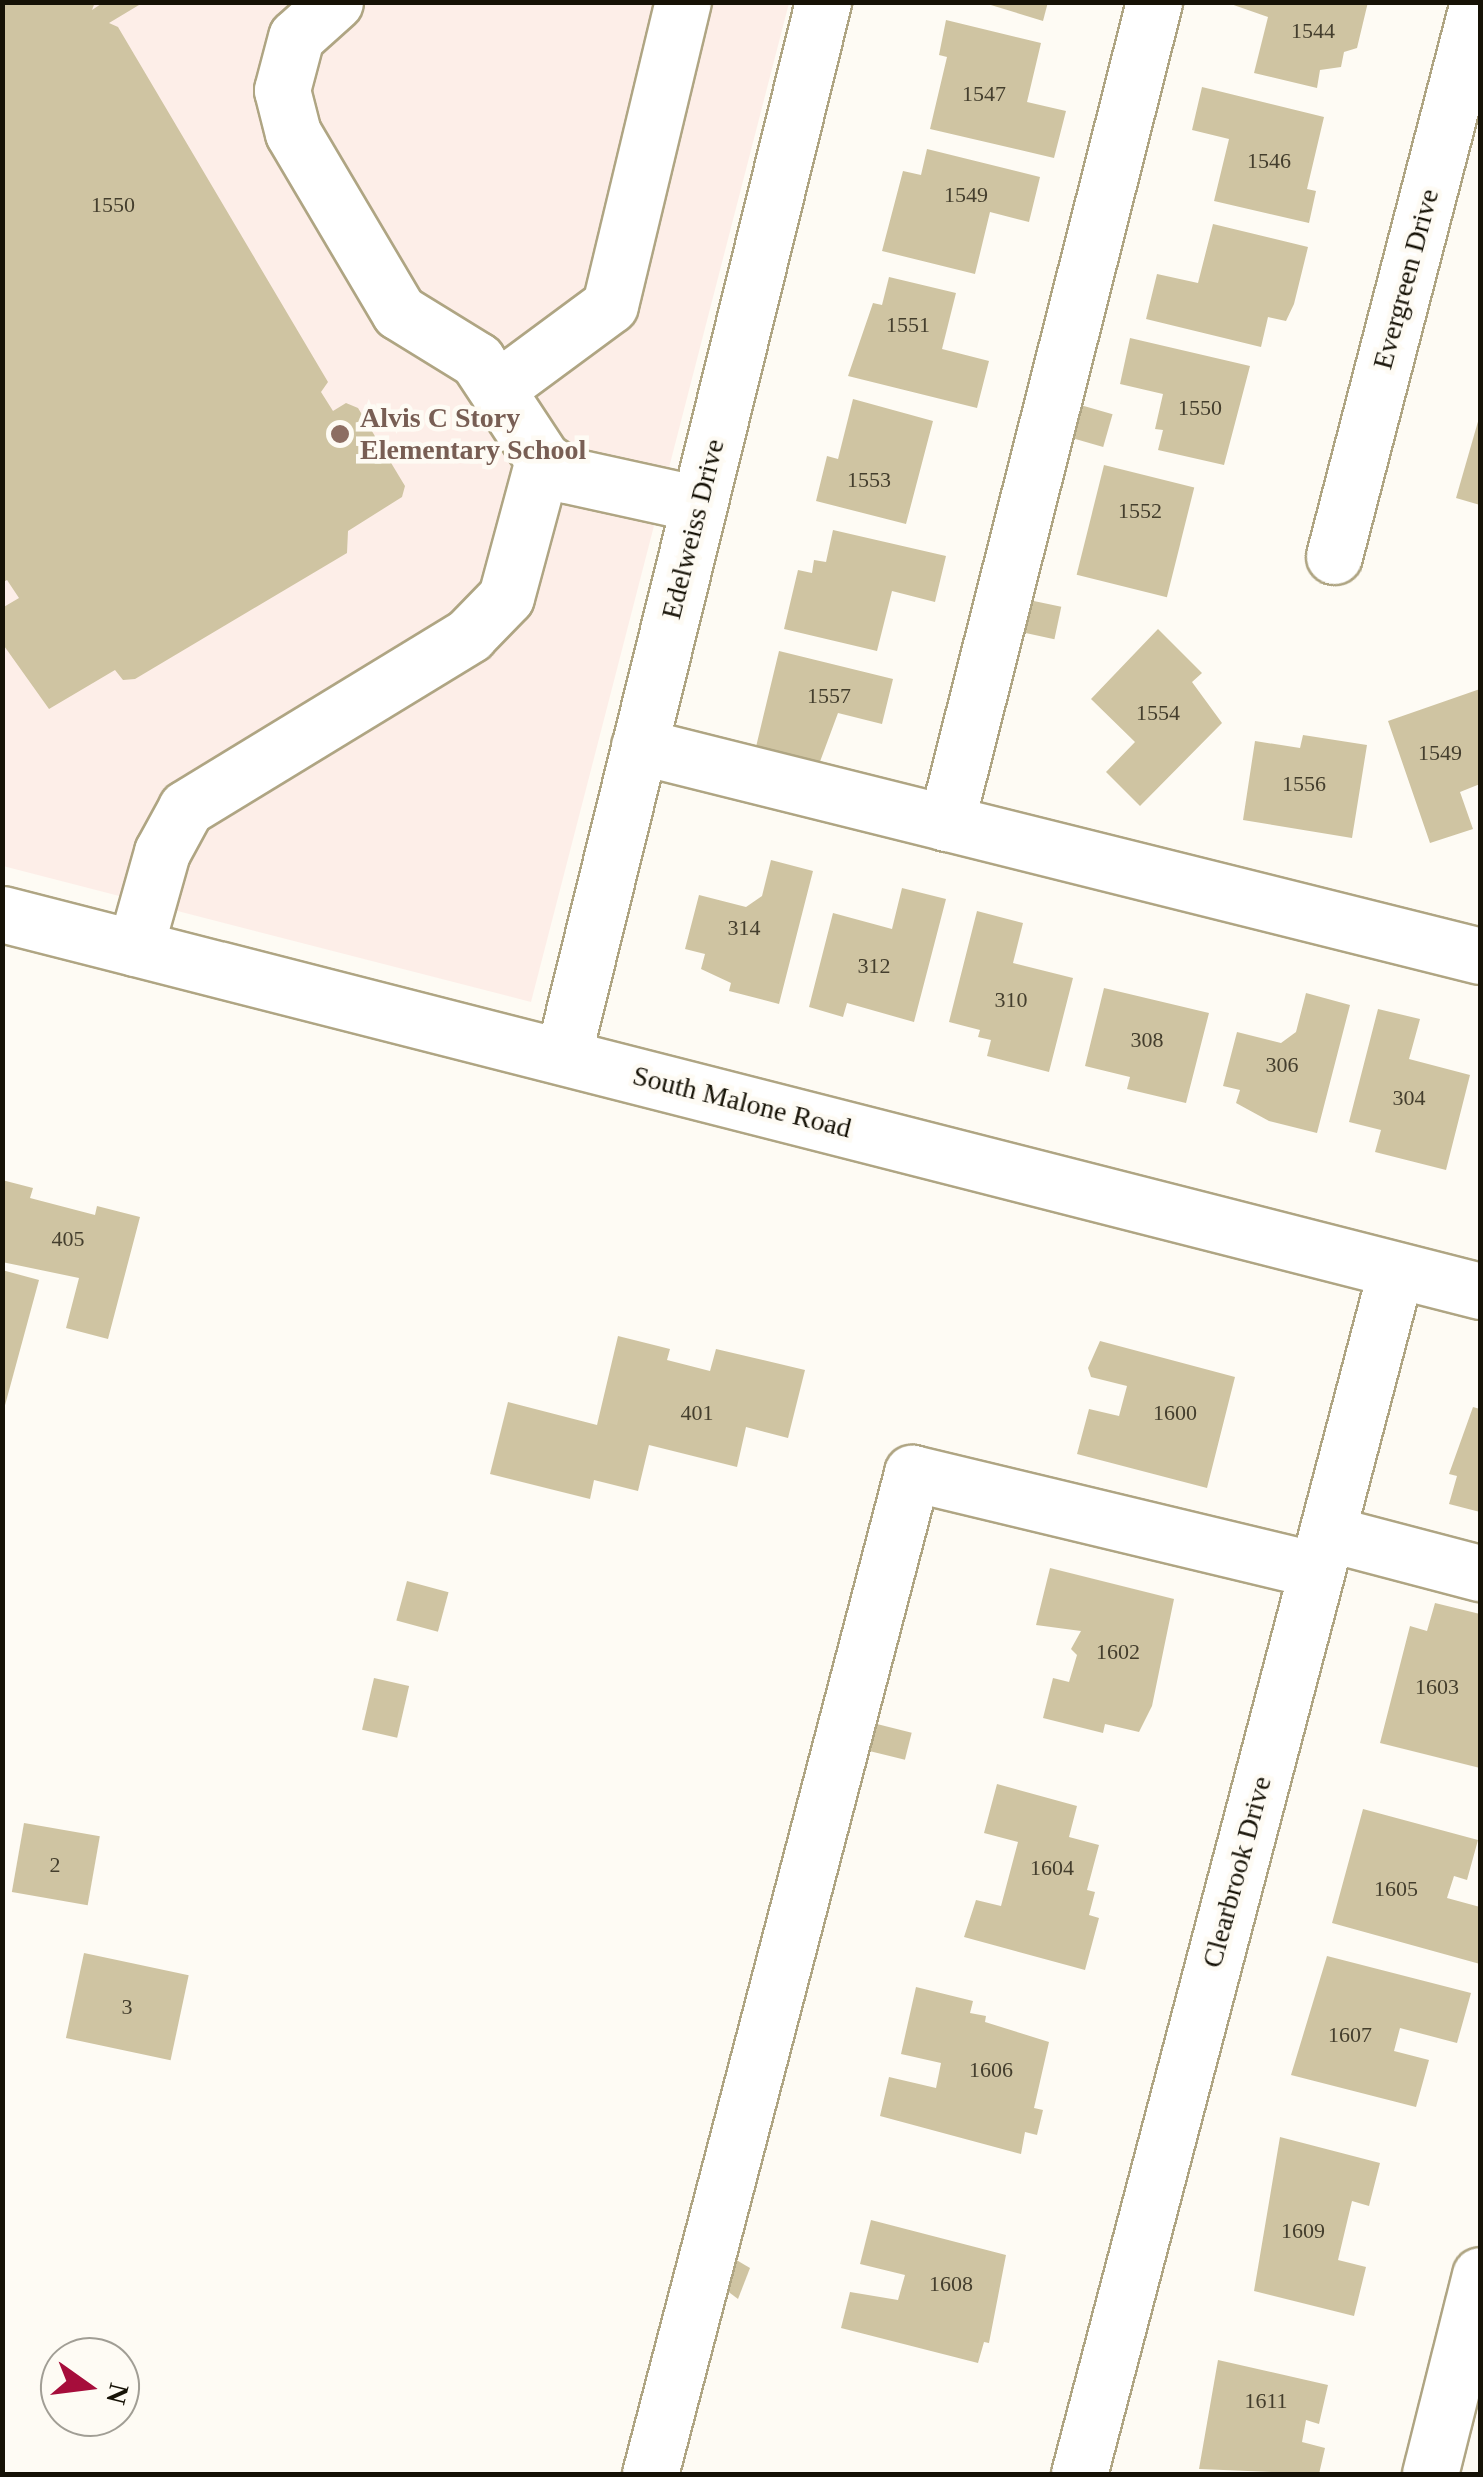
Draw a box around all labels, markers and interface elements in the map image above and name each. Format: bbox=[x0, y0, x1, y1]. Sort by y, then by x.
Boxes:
house number: 1544 bbox=[1291, 18, 1335, 44]
house number: 1547 bbox=[962, 81, 1006, 107]
house number: 1546 bbox=[1247, 148, 1291, 174]
house number: 1549 bbox=[944, 182, 988, 208]
street label: Evergreen Drive bbox=[1366, 185, 1446, 373]
house number: 1550 bbox=[91, 192, 135, 218]
house number: 1551 bbox=[886, 312, 930, 338]
house number: 1550 bbox=[1178, 395, 1222, 421]
place label: Alvis C Story Elementary School bbox=[360, 401, 586, 467]
marker: Alvis C Story Elementary School bbox=[329, 423, 351, 445]
street label: Edelweiss Drive bbox=[654, 436, 732, 622]
house number: 1553 bbox=[847, 467, 891, 493]
house number: 1552 bbox=[1118, 498, 1162, 524]
house number: 1557 bbox=[807, 683, 851, 709]
house number: 1554 bbox=[1136, 700, 1180, 726]
house number: 1549 bbox=[1418, 740, 1462, 766]
house number: 1556 bbox=[1282, 771, 1326, 797]
house number: 314 bbox=[728, 915, 761, 941]
house number: 312 bbox=[858, 953, 891, 979]
house number: 310 bbox=[994, 987, 1028, 1013]
house number: 308 bbox=[1130, 1027, 1164, 1053]
house number: 306 bbox=[1265, 1052, 1298, 1078]
street label: South Malone Road bbox=[629, 1059, 855, 1145]
house number: 304 bbox=[1392, 1085, 1426, 1111]
house number: 405 bbox=[51, 1226, 84, 1252]
house number: 401 bbox=[680, 1400, 714, 1426]
house number: 1600 bbox=[1153, 1400, 1197, 1426]
house number: 1602 bbox=[1096, 1639, 1140, 1665]
house number: 1603 bbox=[1415, 1674, 1459, 1700]
street label: Clearbrook Drive bbox=[1195, 1773, 1279, 1971]
house number: 2 bbox=[50, 1852, 60, 1878]
house number: 1604 bbox=[1030, 1855, 1074, 1881]
house number: 1605 bbox=[1374, 1876, 1418, 1902]
house number: 3 bbox=[121, 1994, 132, 2020]
house number: 1607 bbox=[1328, 2022, 1372, 2048]
house number: 1606 bbox=[969, 2057, 1013, 2083]
house number: 1609 bbox=[1281, 2218, 1325, 2244]
house number: 1608 bbox=[929, 2271, 973, 2297]
north arrow bbox=[40, 2337, 140, 2437]
text: N bbox=[100, 2380, 135, 2407]
house number: 1611 bbox=[1244, 2388, 1288, 2414]

